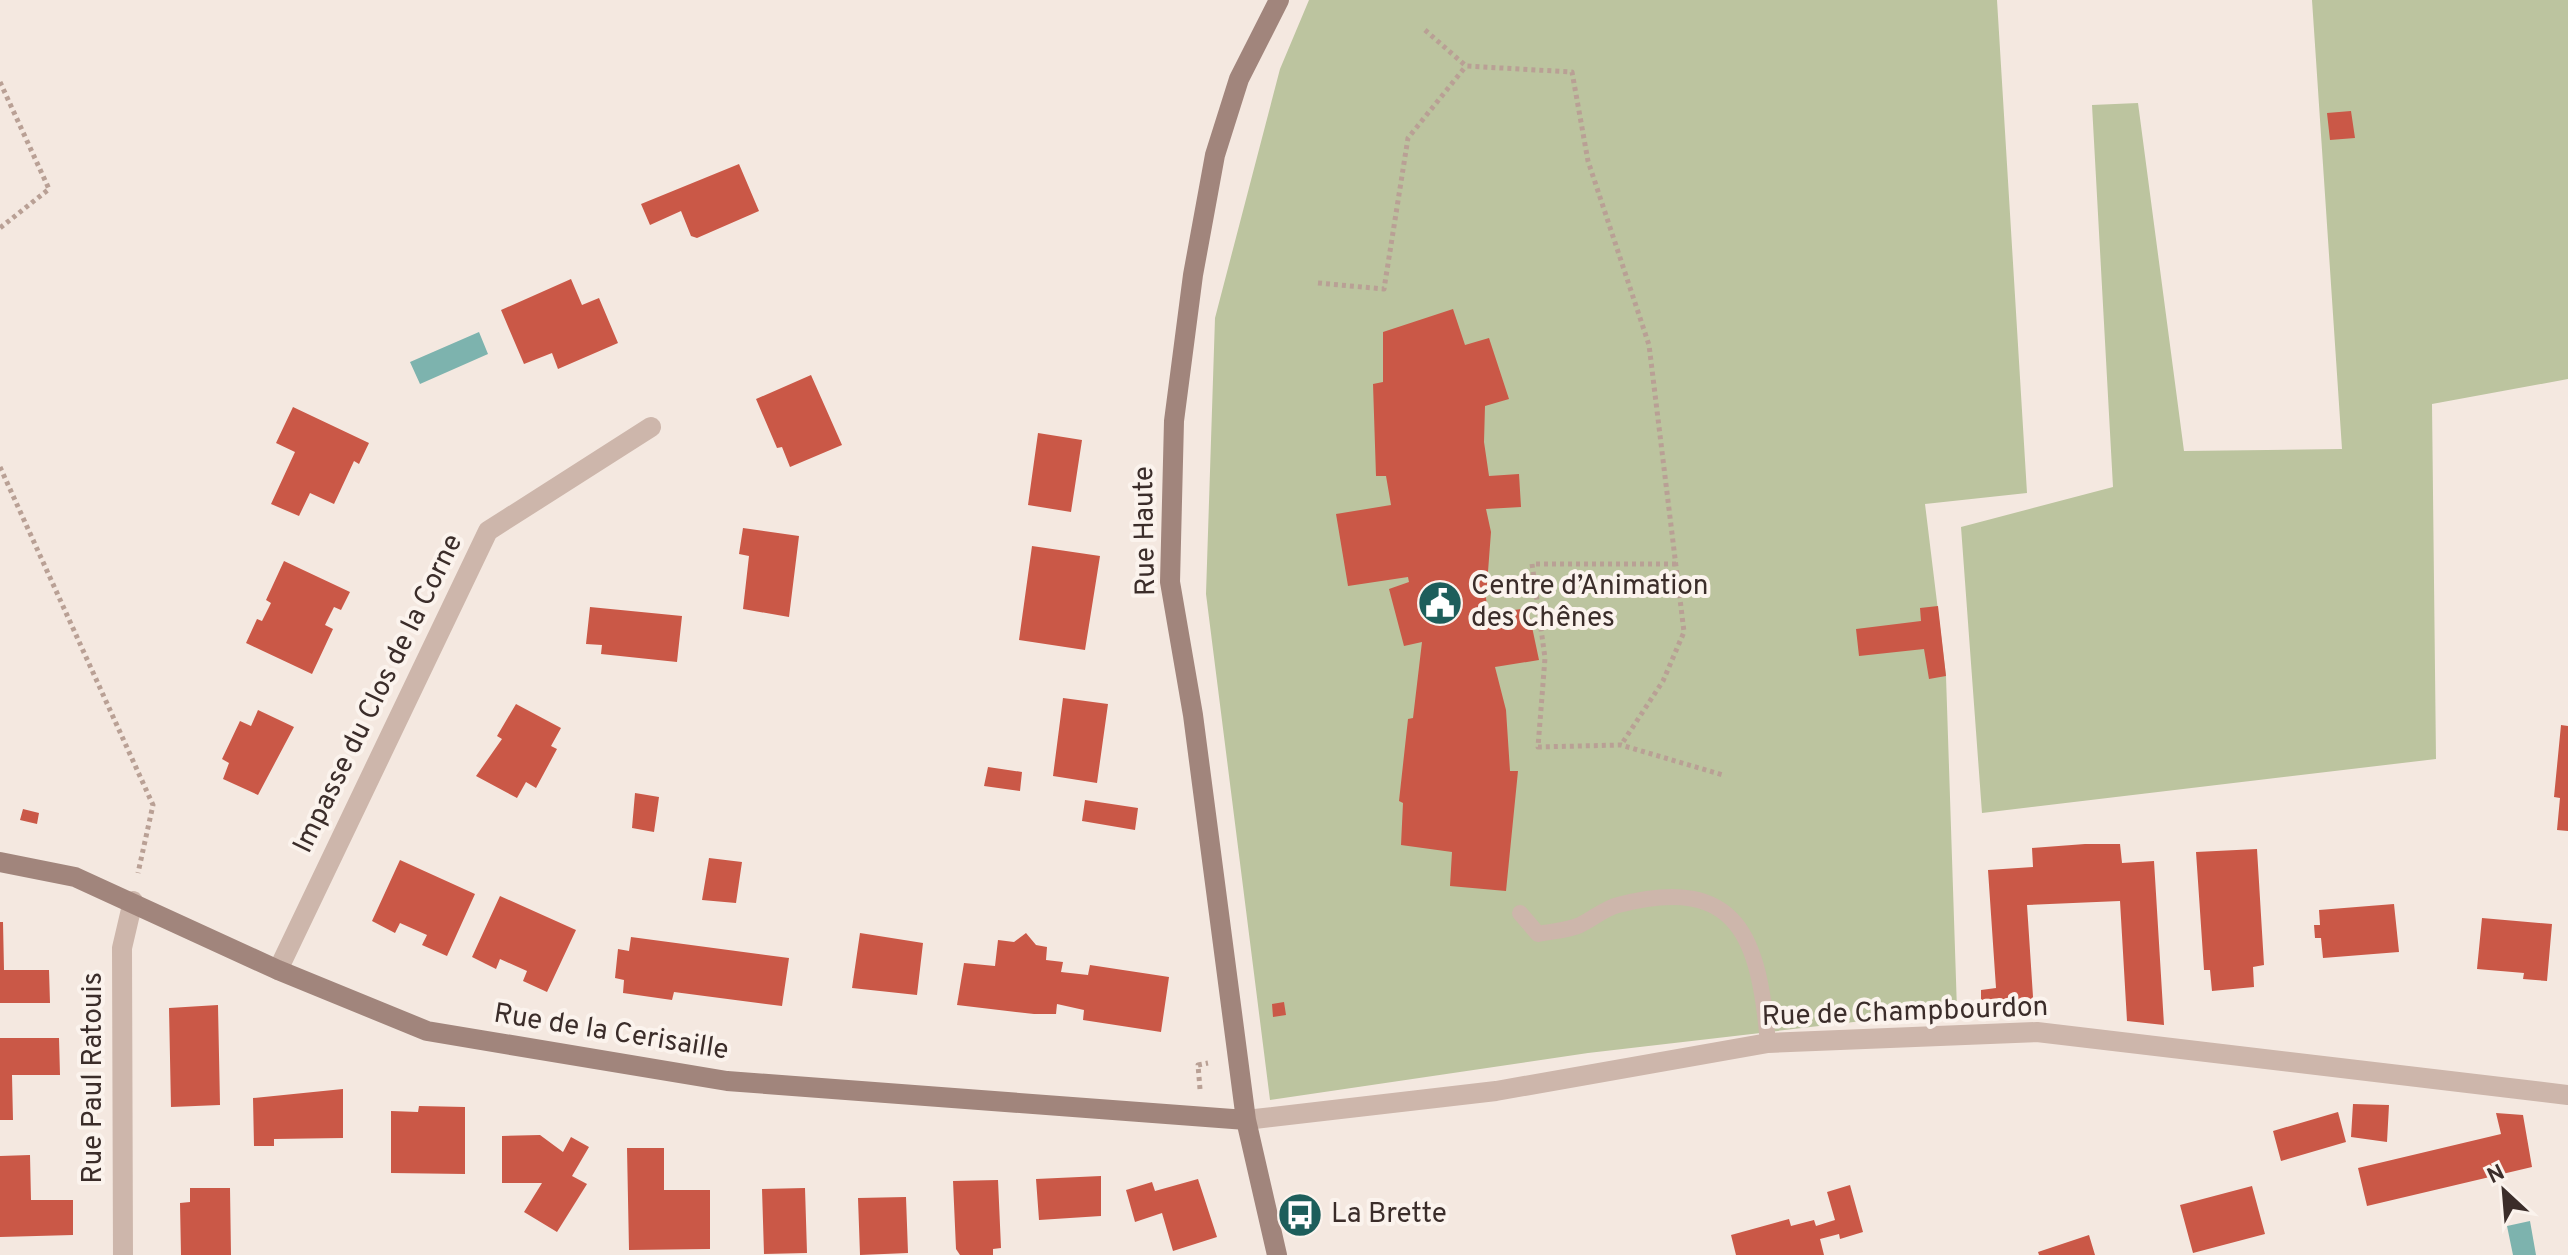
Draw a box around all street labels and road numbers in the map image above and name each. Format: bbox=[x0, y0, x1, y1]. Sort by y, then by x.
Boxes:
street label: Rue Haute bbox=[1127, 466, 1165, 596]
street label: Impasse du Clos de la Corne bbox=[286, 528, 472, 860]
street label: Rue Paul Ratouis bbox=[76, 972, 112, 1184]
street label: Rue de Champbourdon bbox=[1761, 990, 2049, 1036]
street label: Rue de la Cerisaille bbox=[491, 997, 731, 1069]

